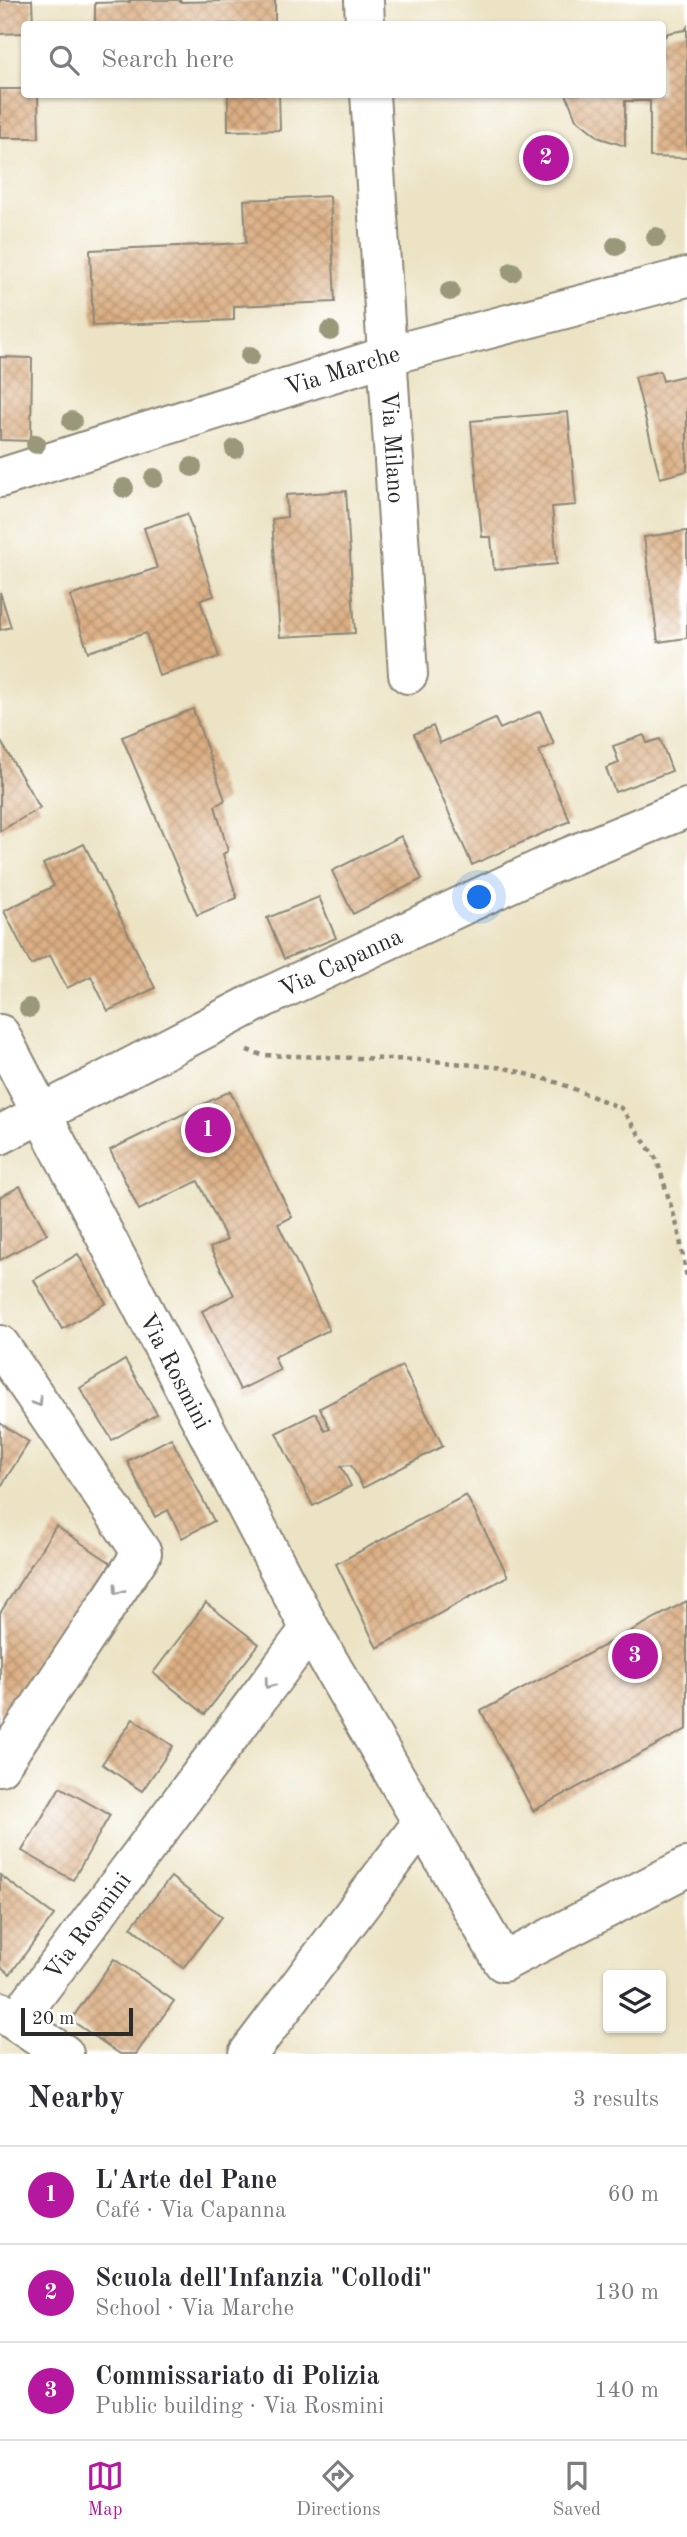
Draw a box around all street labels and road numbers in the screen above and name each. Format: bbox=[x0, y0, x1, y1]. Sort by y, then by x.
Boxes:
street label: Via Marche bbox=[283, 343, 403, 401]
street label: Via Milano bbox=[375, 391, 407, 504]
street label: Via Capanna bbox=[276, 925, 407, 1003]
street label: Via Rosmini bbox=[134, 1310, 214, 1434]
street label: Via Rosmini bbox=[41, 1869, 137, 1985]

